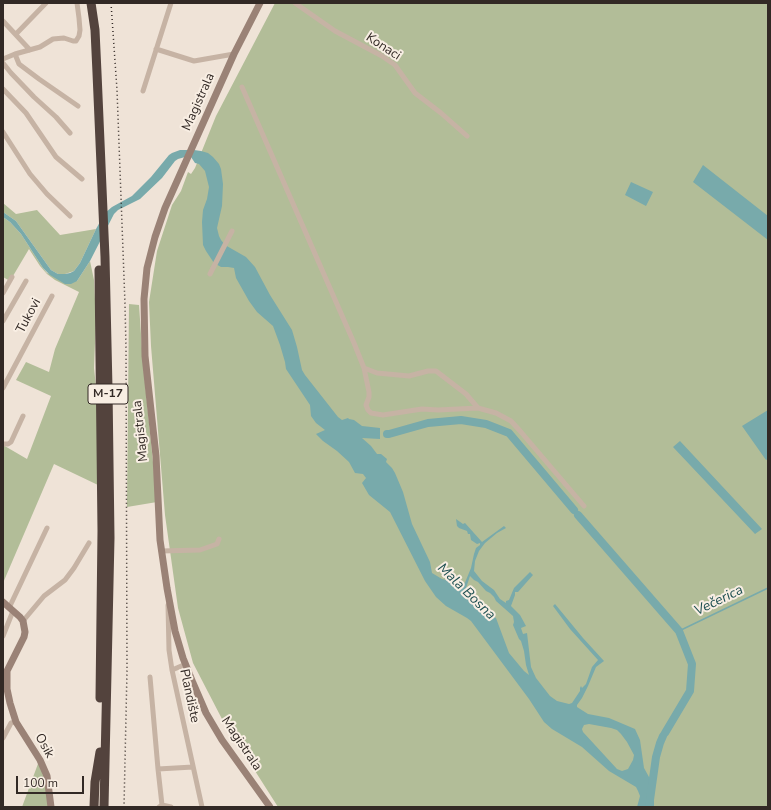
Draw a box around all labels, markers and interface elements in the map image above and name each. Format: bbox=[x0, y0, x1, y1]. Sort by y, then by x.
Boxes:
street label: Konaci bbox=[363, 30, 403, 64]
street label: Magistrala bbox=[179, 71, 219, 133]
street label: Tukovi bbox=[13, 296, 45, 336]
road number: M-17 bbox=[88, 384, 128, 404]
street label: Magistrala bbox=[130, 400, 152, 462]
water label: Mala Bosna bbox=[434, 560, 498, 624]
water label: Večerica bbox=[692, 582, 746, 620]
street label: Plandište bbox=[176, 668, 202, 724]
street label: Magistrala bbox=[217, 714, 265, 774]
street label: Osik bbox=[31, 731, 57, 761]
scale bar bbox=[18, 768, 86, 794]
text: 100 m bbox=[23, 775, 58, 791]

